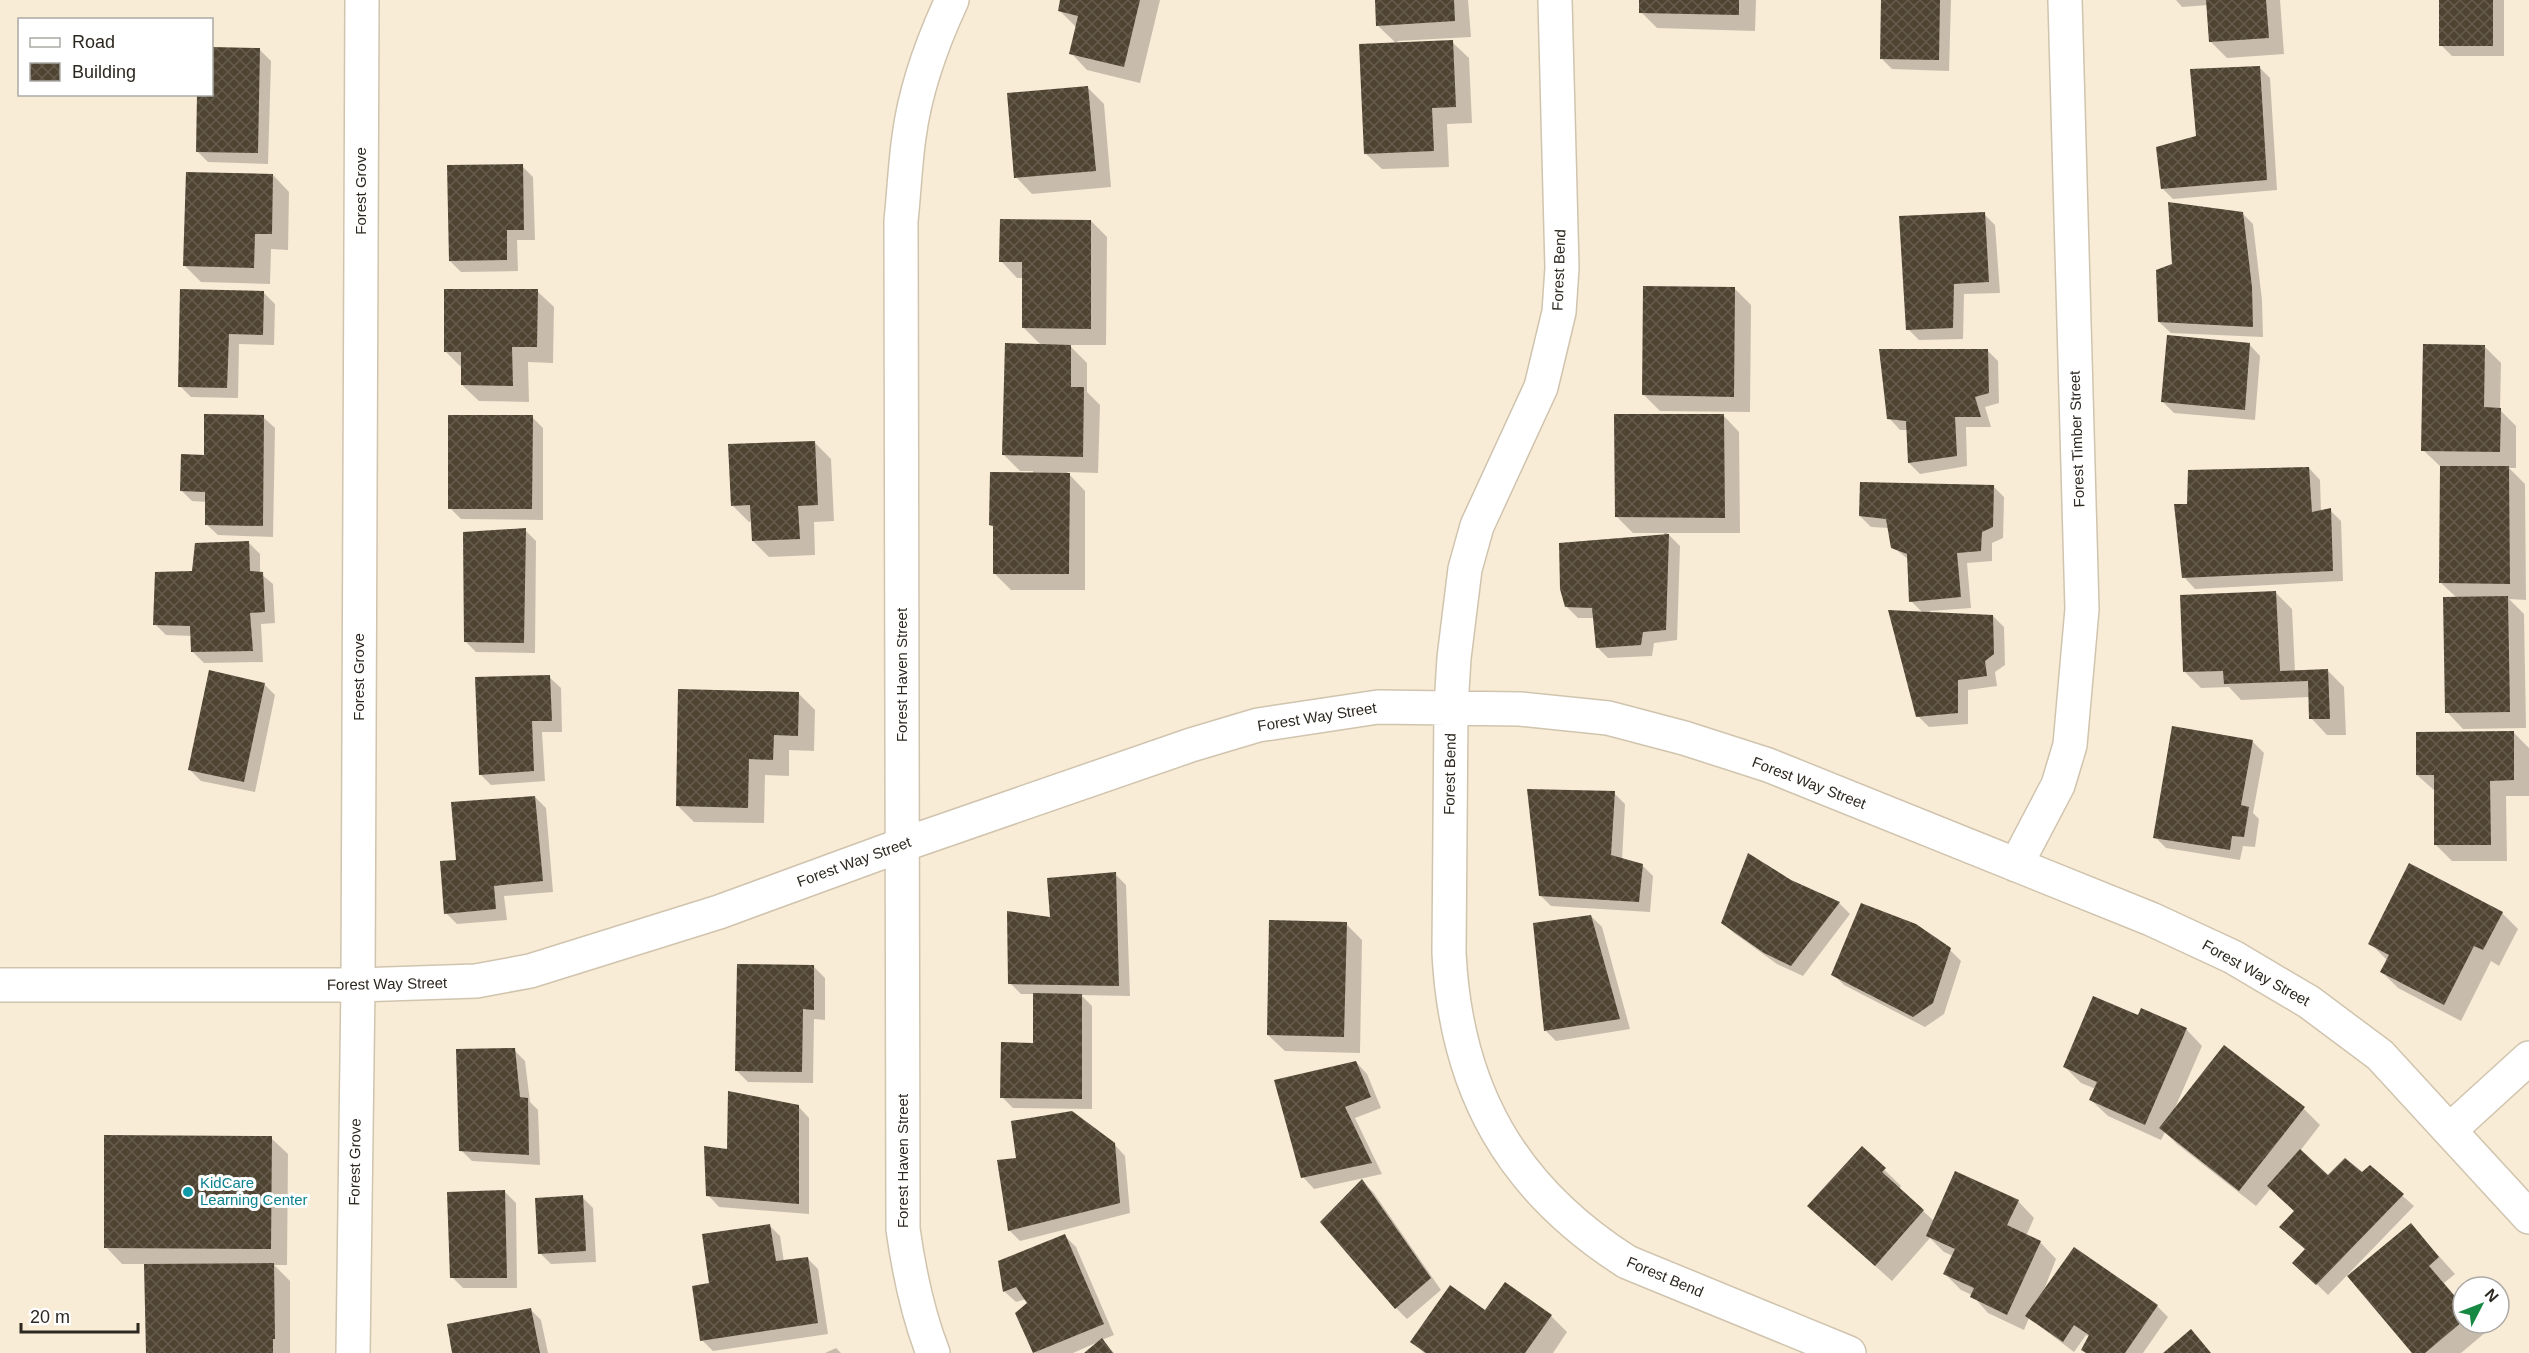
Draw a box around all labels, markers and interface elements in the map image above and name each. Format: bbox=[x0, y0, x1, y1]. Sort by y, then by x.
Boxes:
legend bbox=[18, 18, 213, 96]
text: Road bbox=[72, 32, 115, 52]
text: Building bbox=[72, 62, 136, 82]
street label: Forest Grove bbox=[352, 147, 369, 235]
street label: Forest Bend bbox=[1549, 229, 1568, 311]
street label: Forest Timber Street bbox=[2066, 370, 2087, 508]
street label: Forest Haven Street bbox=[893, 607, 910, 742]
street label: Forest Grove bbox=[350, 633, 367, 721]
street label: Forest Way Street bbox=[1256, 699, 1378, 734]
street label: Forest Bend bbox=[1440, 733, 1459, 815]
street label: Forest Way Street bbox=[1750, 753, 1869, 812]
street label: Forest Way Street bbox=[794, 833, 914, 890]
street label: Forest Way Street bbox=[2200, 936, 2314, 1010]
street label: Forest Way Street bbox=[327, 974, 448, 993]
street label: Forest Haven Street bbox=[894, 1093, 911, 1228]
street label: Forest Grove bbox=[345, 1118, 364, 1206]
place label: KidCare Learning Center bbox=[200, 1174, 308, 1208]
marker: KidCare Learning Center bbox=[181, 1185, 195, 1199]
street label: Forest Bend bbox=[1624, 1253, 1706, 1300]
north arrow bbox=[2451, 1275, 2511, 1335]
text: N bbox=[2482, 1285, 2502, 1305]
scale bar bbox=[21, 1296, 138, 1334]
text: 20 m bbox=[30, 1307, 70, 1327]

